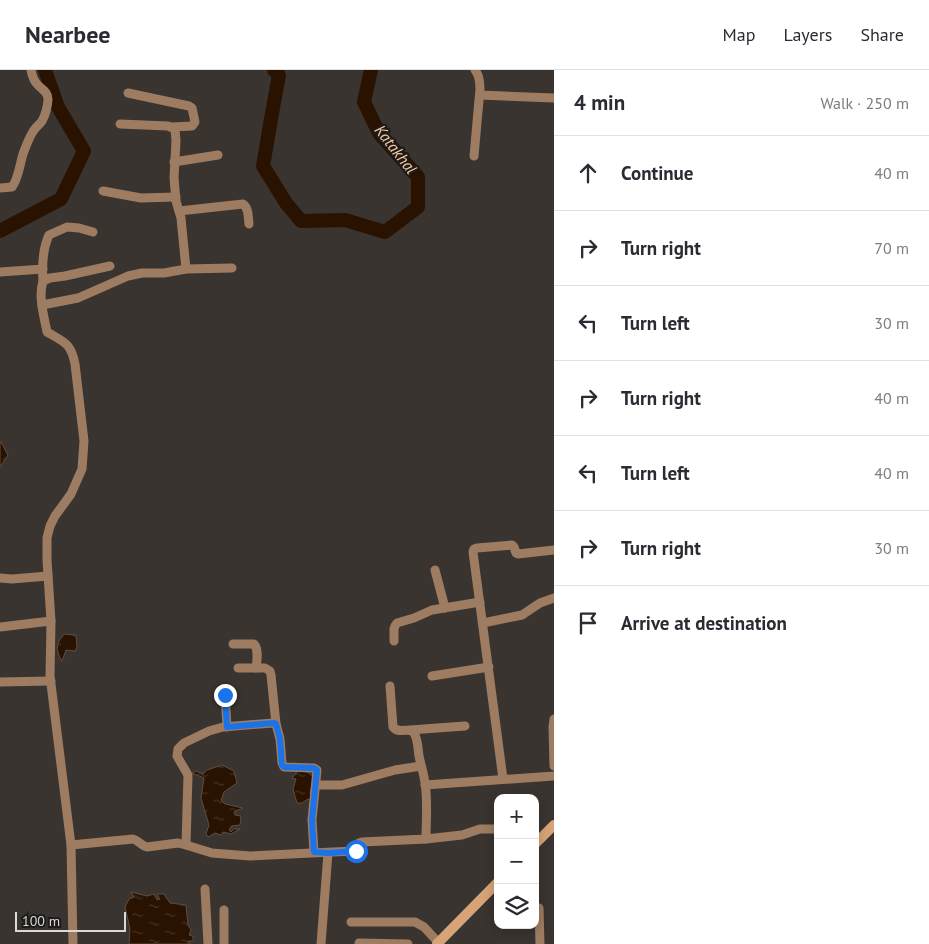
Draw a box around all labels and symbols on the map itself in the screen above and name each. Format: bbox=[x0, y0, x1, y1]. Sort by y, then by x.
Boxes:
water label: Katakhal bbox=[371, 120, 422, 178]
route end bbox=[214, 684, 237, 707]
route start bbox=[345, 840, 368, 863]
scale bar bbox=[15, 909, 126, 932]

